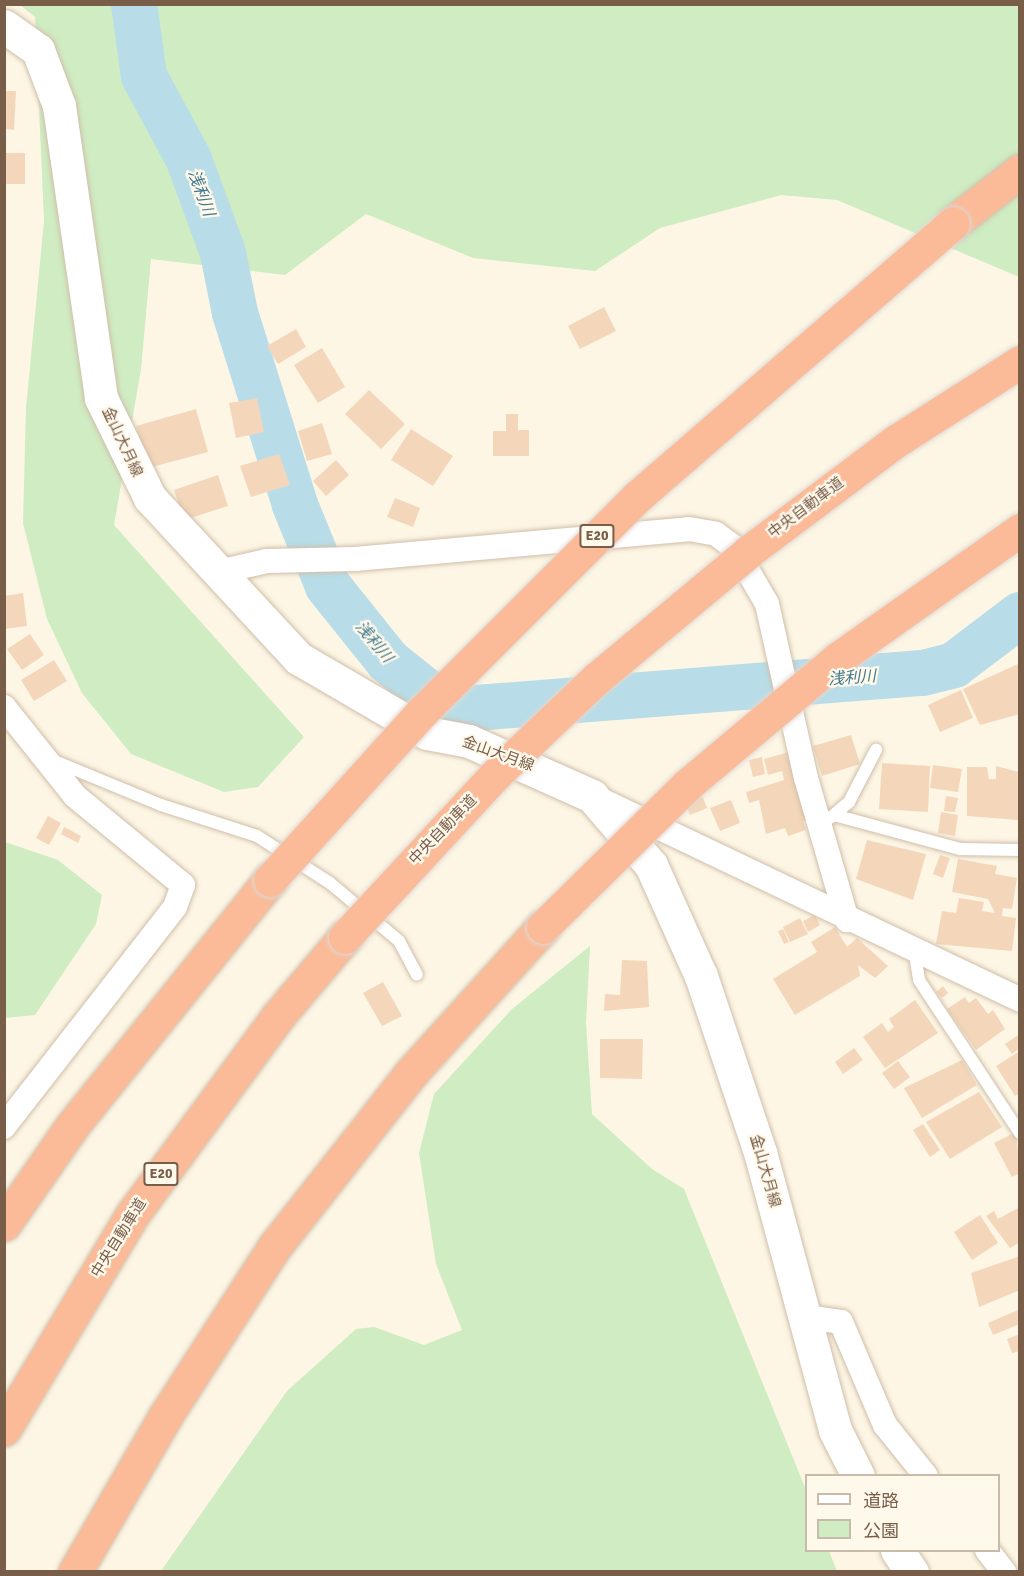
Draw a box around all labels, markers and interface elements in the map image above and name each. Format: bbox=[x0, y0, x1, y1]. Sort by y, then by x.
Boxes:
water label: 浅利川 bbox=[184, 167, 218, 219]
street label: 金山大月線 bbox=[98, 404, 146, 480]
street label: 中央自動車道 bbox=[765, 474, 847, 542]
road number: E20 bbox=[579, 525, 615, 547]
water label: 浅利川 bbox=[351, 617, 397, 667]
water label: 浅利川 bbox=[827, 667, 877, 689]
street label: 金山大月線 bbox=[460, 733, 536, 775]
street label: 中央自動車道 bbox=[405, 791, 481, 869]
street label: 金山大月線 bbox=[746, 1132, 784, 1210]
road number: E20 bbox=[143, 1163, 179, 1185]
street label: 中央自動車道 bbox=[88, 1195, 150, 1281]
legend bbox=[805, 1474, 1000, 1552]
text: 道路 bbox=[863, 1490, 899, 1512]
text: 公園 bbox=[863, 1520, 899, 1542]

